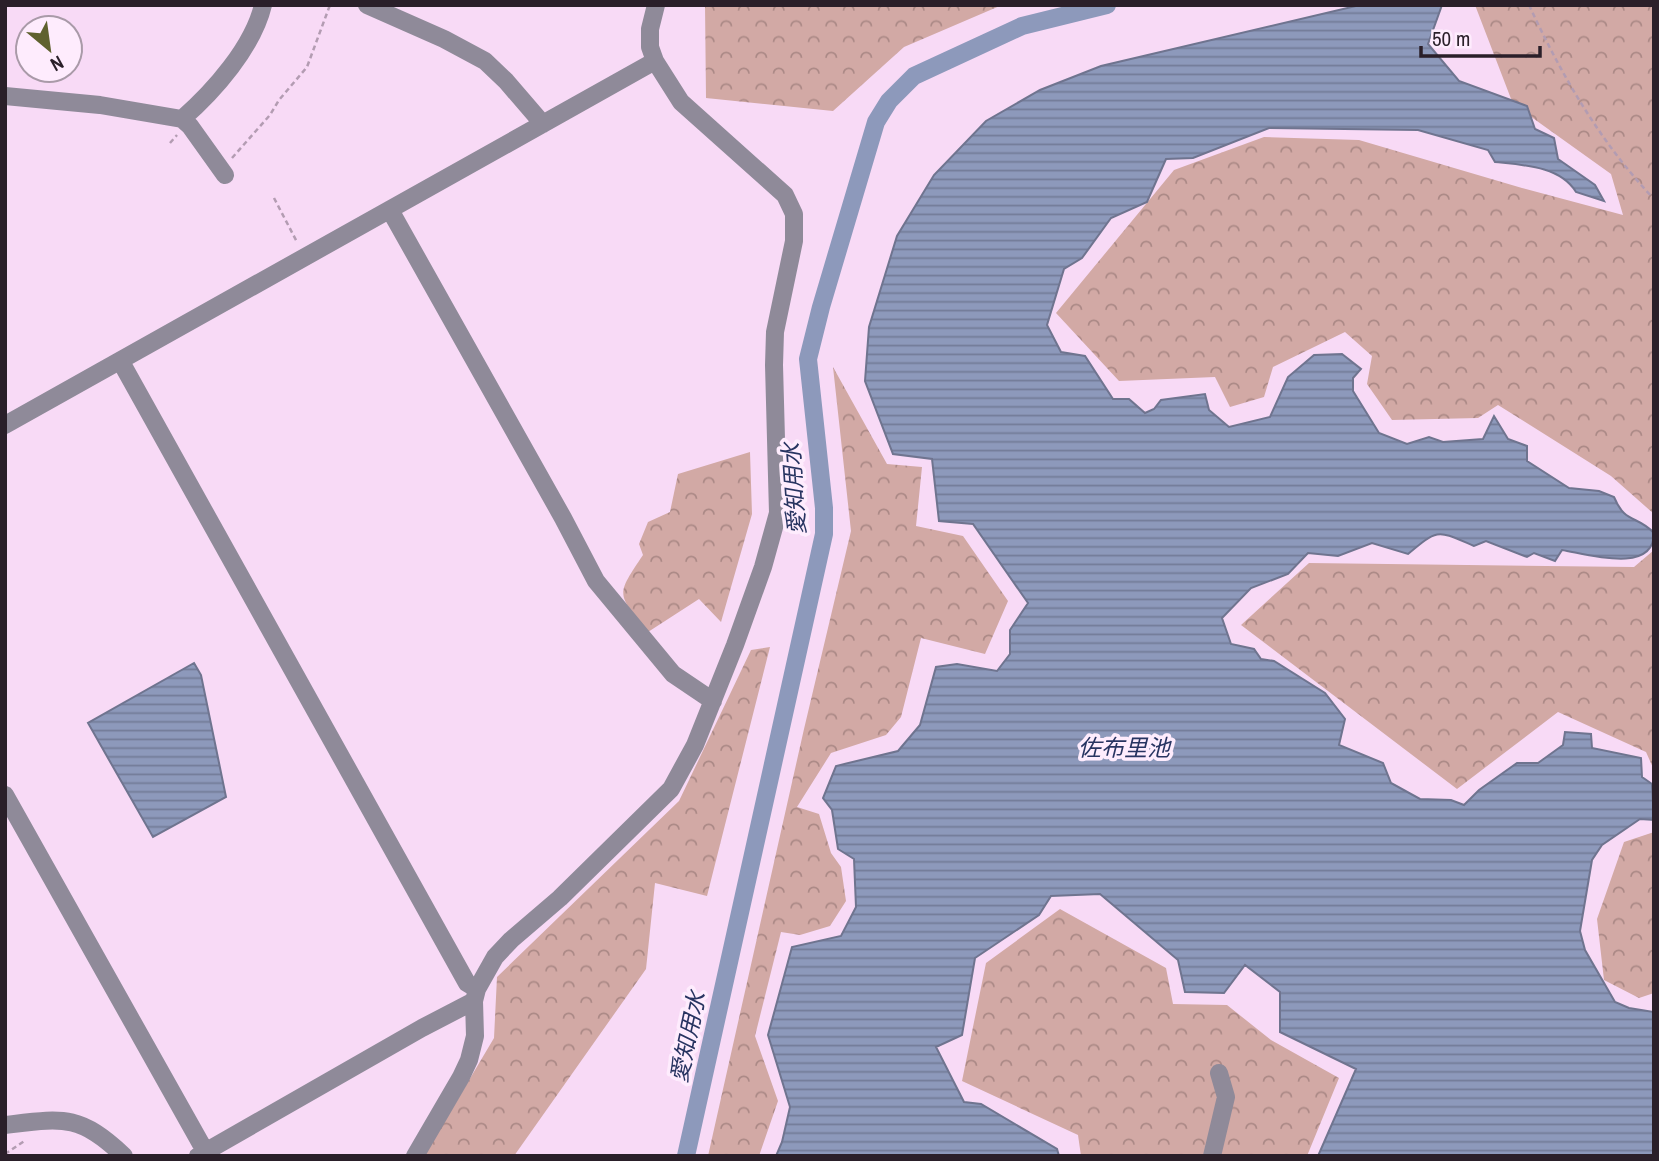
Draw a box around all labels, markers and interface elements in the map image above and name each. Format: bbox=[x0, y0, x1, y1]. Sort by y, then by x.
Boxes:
north arrow bbox=[14, 14, 84, 84]
scale bar bbox=[1421, 14, 1540, 58]
text: 50 m bbox=[1432, 24, 1470, 53]
text: N bbox=[46, 50, 68, 78]
water label: 愛知用水 bbox=[775, 439, 812, 536]
water label: 佐布里池 bbox=[1078, 732, 1172, 763]
water label: 愛知用水 bbox=[663, 986, 713, 1085]

